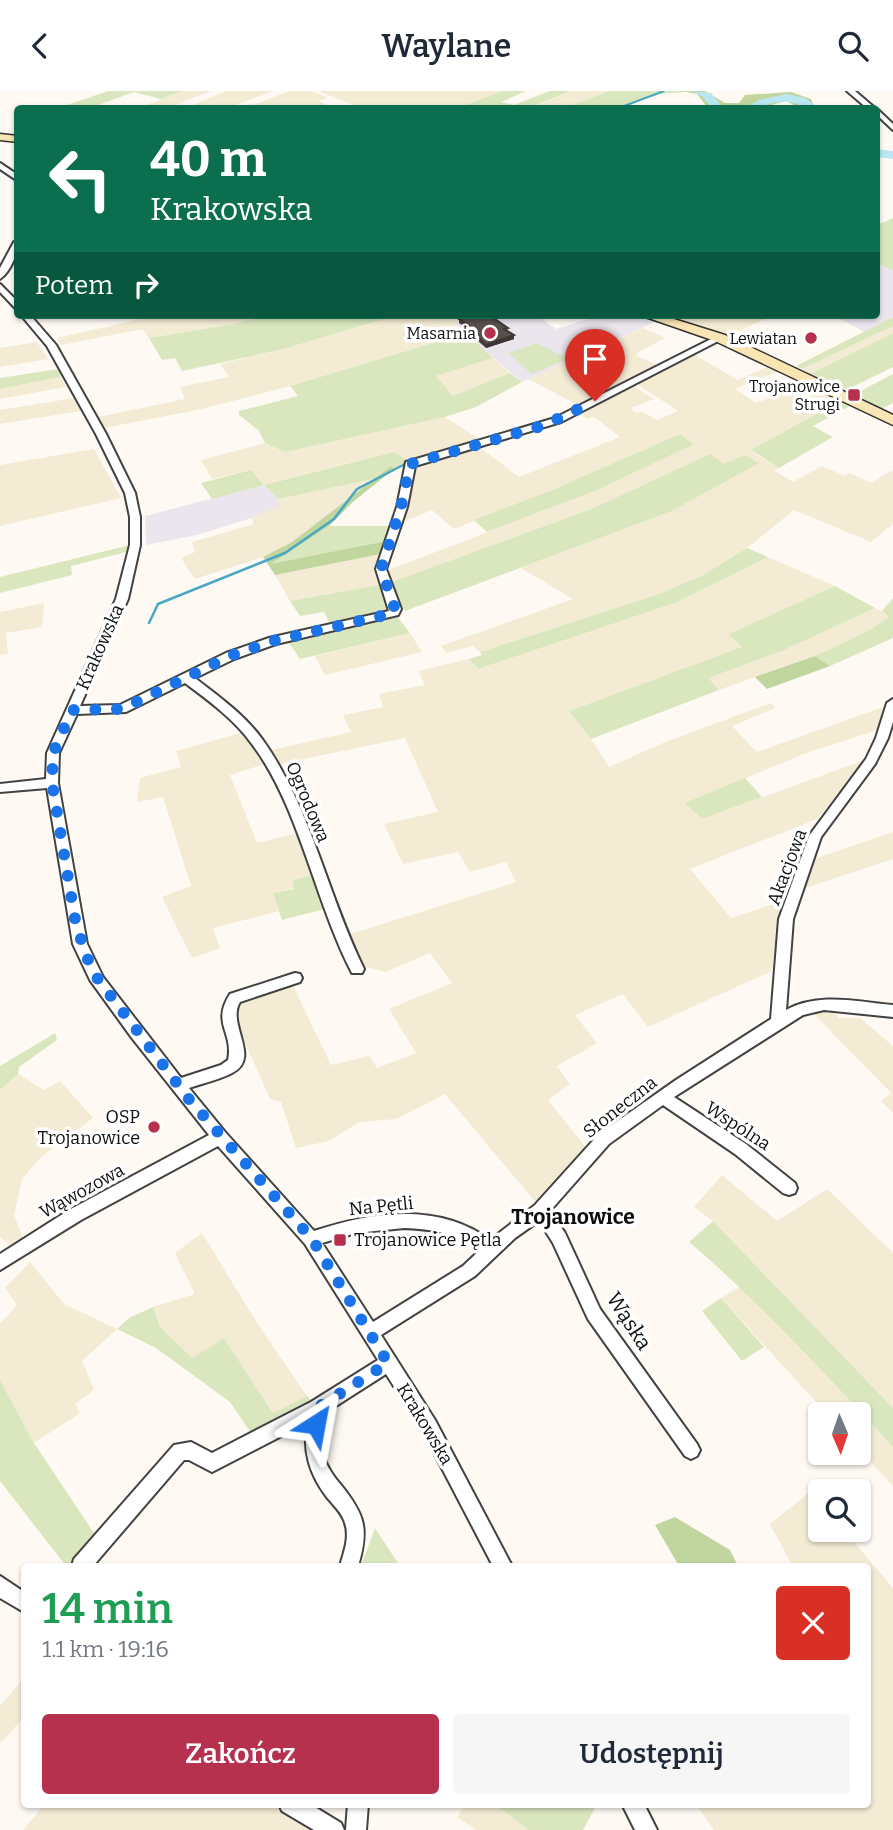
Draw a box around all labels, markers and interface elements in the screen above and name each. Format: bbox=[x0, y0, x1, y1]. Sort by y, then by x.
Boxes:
icon: back bbox=[21, 27, 59, 65]
text: Waylane bbox=[382, 27, 511, 65]
icon: search bbox=[834, 27, 872, 65]
text: 40 m bbox=[150, 130, 267, 189]
icon: left bbox=[35, 133, 126, 224]
text: Krakowska bbox=[150, 190, 313, 228]
icon: right bbox=[127, 266, 165, 304]
text: Potem bbox=[35, 270, 113, 301]
place label: Masarnia bbox=[407, 324, 476, 343]
marker: Masarnia bbox=[482, 325, 498, 341]
pin bbox=[565, 329, 625, 401]
place label: Lewiatan bbox=[729, 329, 797, 348]
marker: Lewiatan bbox=[803, 330, 819, 346]
icon: arrive bbox=[576, 340, 614, 378]
place label: Trojanowice Strugi bbox=[749, 377, 840, 414]
marker: Trojanowice Strugi bbox=[846, 387, 862, 403]
street label: Krakowska bbox=[71, 601, 129, 693]
street label: Ogrodowa bbox=[281, 758, 335, 846]
street label: Akacjowa bbox=[762, 826, 812, 908]
street label: Słoneczna bbox=[579, 1071, 661, 1143]
street label: Wspólna bbox=[701, 1097, 775, 1155]
place label: OSP Trojanowice bbox=[38, 1106, 140, 1149]
marker: OSP Trojanowice bbox=[146, 1119, 162, 1135]
street label: Wąwozowa bbox=[36, 1159, 128, 1223]
street label: Na Pętli bbox=[348, 1192, 414, 1220]
district label: Trojanowice bbox=[511, 1204, 635, 1230]
place label: Trojanowice Pętla bbox=[354, 1229, 502, 1251]
marker: Trojanowice Pętla bbox=[332, 1232, 348, 1248]
street label: Wąska bbox=[601, 1287, 658, 1355]
street label: Krakowska bbox=[392, 1379, 458, 1469]
position arrow bbox=[279, 1387, 353, 1461]
north arrow bbox=[808, 1402, 872, 1465]
map controls bbox=[808, 1402, 871, 1542]
button: search bbox=[808, 1479, 871, 1542]
text: 14 min bbox=[42, 1584, 173, 1634]
button: close bbox=[776, 1586, 850, 1660]
text: 1.1 km · 19:16 bbox=[42, 1635, 169, 1663]
button: Zakończ bbox=[42, 1714, 439, 1794]
button: Udostępnij bbox=[453, 1714, 850, 1794]

